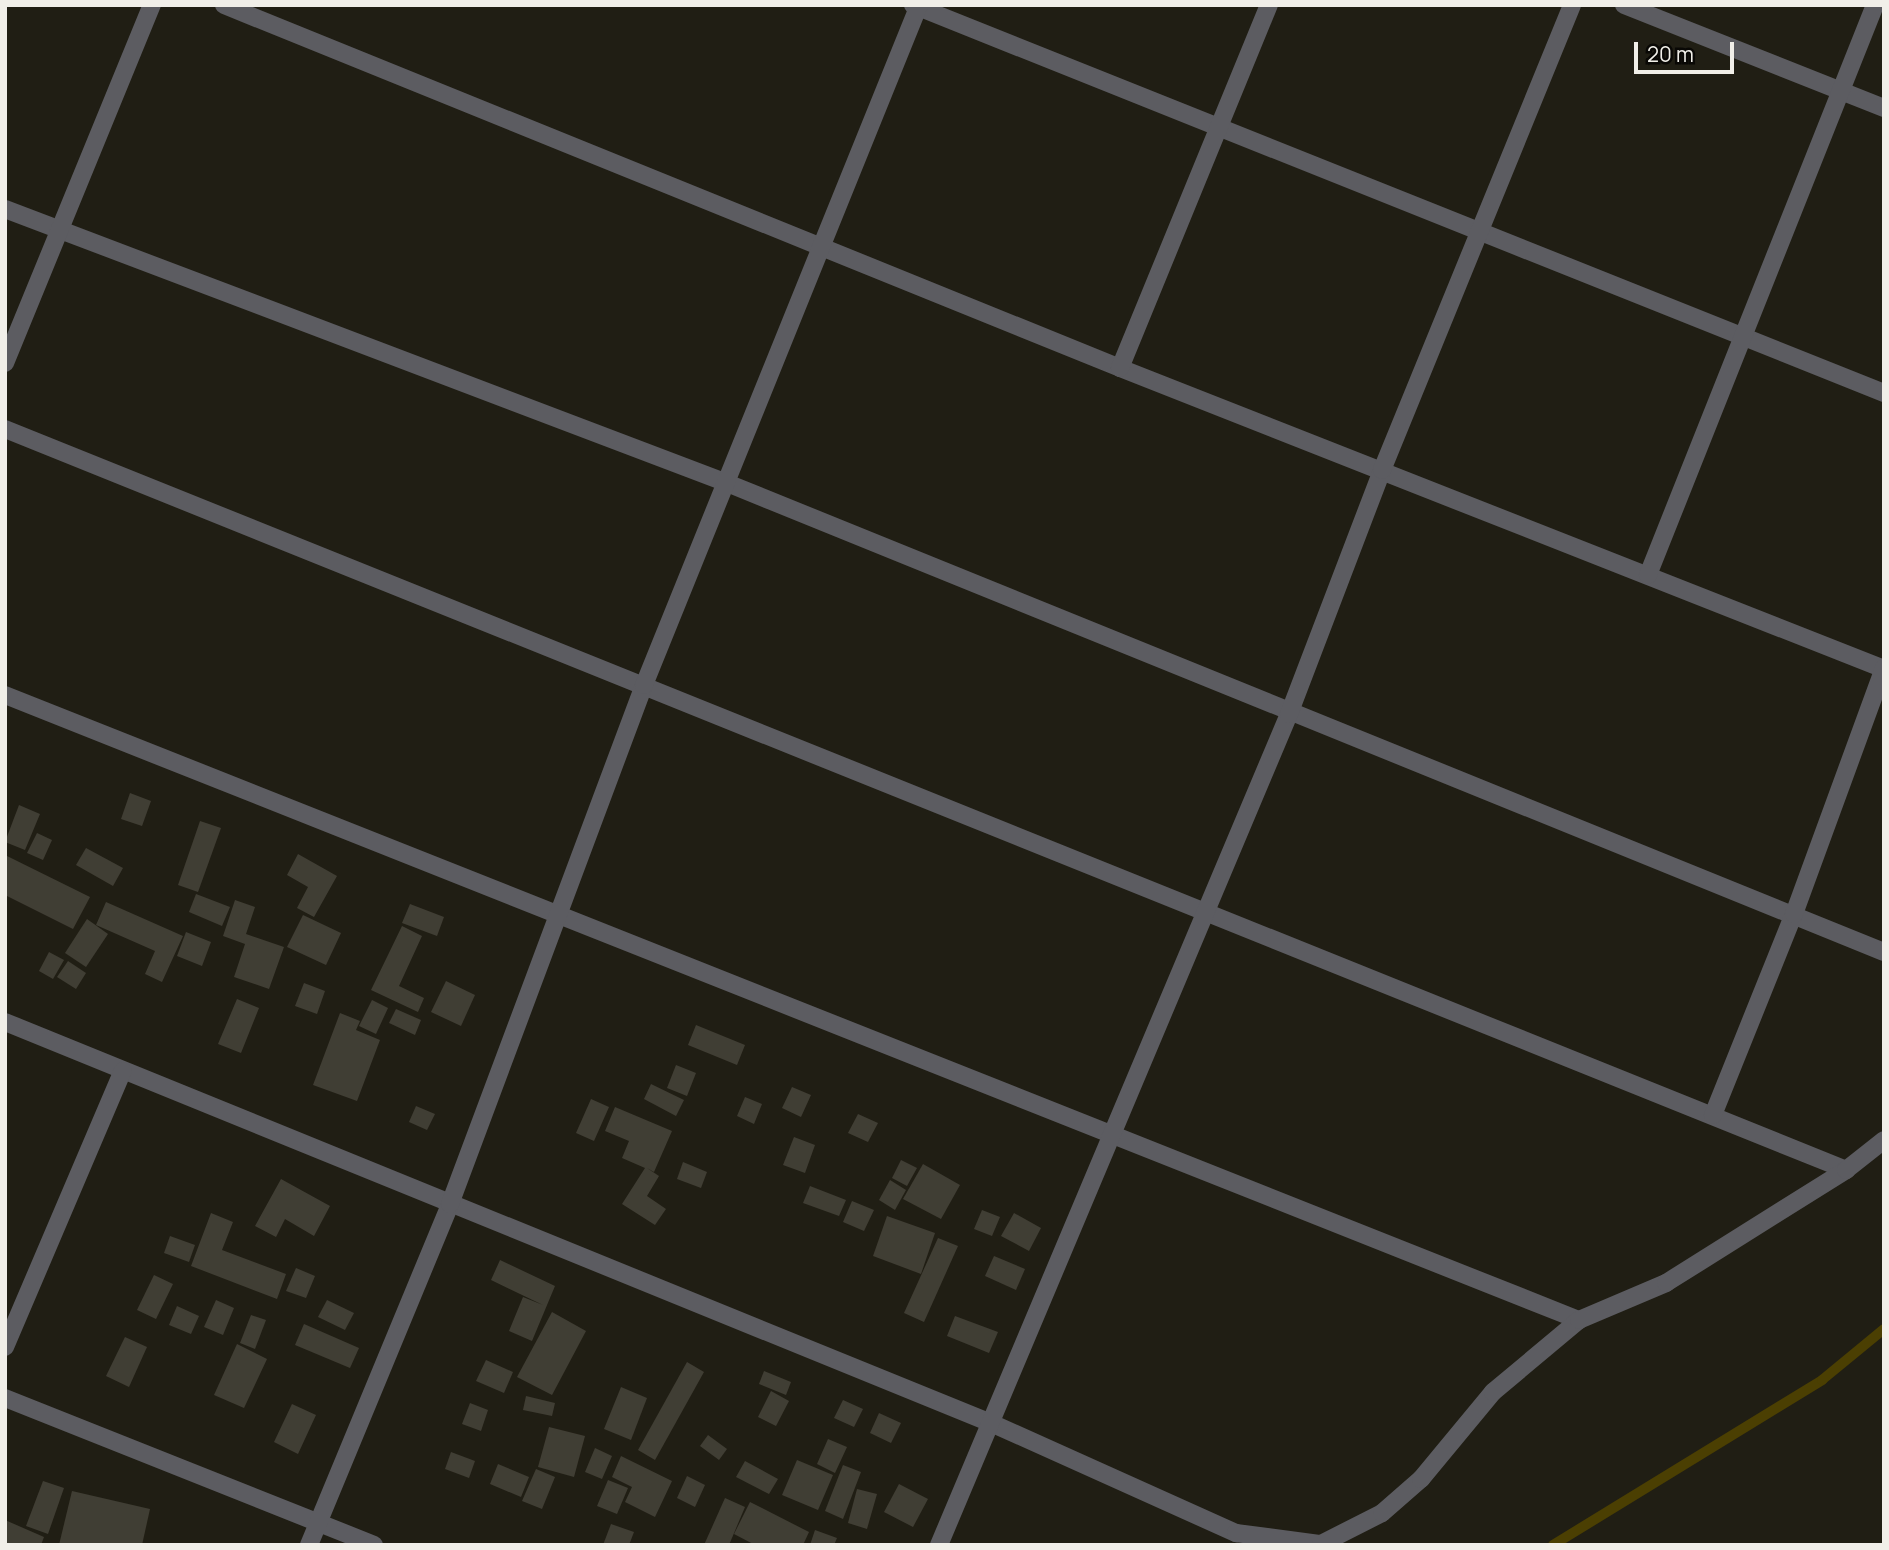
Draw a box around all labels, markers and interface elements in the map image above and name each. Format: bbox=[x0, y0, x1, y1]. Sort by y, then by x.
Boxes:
scale bar bbox=[1637, 28, 1737, 72]
text: 20 m bbox=[1647, 40, 1694, 68]

